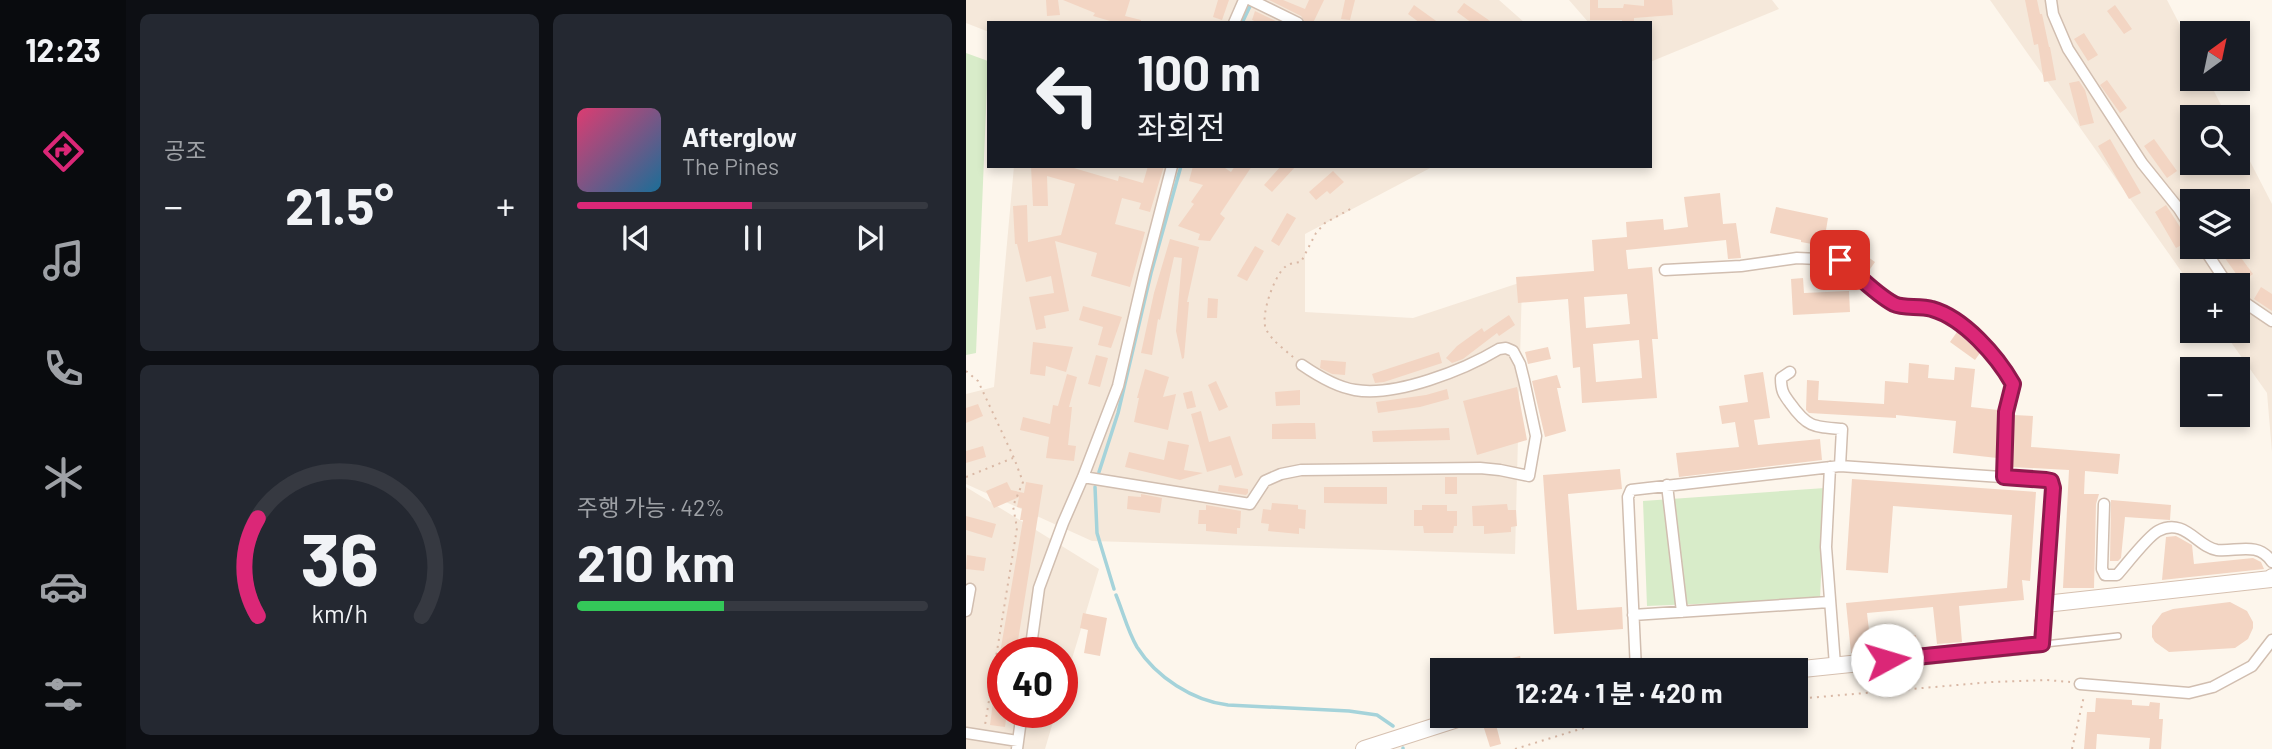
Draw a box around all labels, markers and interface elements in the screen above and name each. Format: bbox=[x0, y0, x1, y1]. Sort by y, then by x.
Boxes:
north arrow bbox=[2180, 21, 2250, 91]
map controls bbox=[2180, 21, 2250, 427]
text: 12:23 bbox=[25, 30, 101, 68]
text: 100 m bbox=[1137, 42, 1261, 101]
icon: left bbox=[1022, 49, 1113, 140]
button: search bbox=[2180, 105, 2250, 175]
text: 좌회전 bbox=[1137, 107, 1225, 145]
text: Afterglow bbox=[682, 121, 797, 152]
icon: directions bbox=[39, 127, 88, 176]
text: 공조 bbox=[164, 136, 206, 164]
text: The Pines bbox=[682, 152, 779, 180]
text: 21.5° bbox=[285, 173, 394, 235]
text: − bbox=[164, 182, 183, 228]
text: + bbox=[496, 182, 515, 228]
button: layers bbox=[2180, 189, 2250, 259]
icon: previous bbox=[617, 219, 655, 257]
icon: pause bbox=[734, 219, 772, 257]
icon: next bbox=[851, 219, 889, 257]
pin bbox=[1810, 230, 1870, 290]
icon: music bbox=[39, 236, 88, 285]
icon: arrive bbox=[1821, 241, 1859, 279]
button: + bbox=[2180, 273, 2250, 343]
icon: phone bbox=[39, 344, 88, 393]
button: − bbox=[2180, 357, 2250, 427]
icon: climate bbox=[39, 453, 88, 502]
text: 주행 가능 · 42% bbox=[577, 493, 725, 521]
text: 36 bbox=[300, 513, 379, 601]
text: 210 km bbox=[577, 530, 735, 592]
icon: car bbox=[39, 562, 88, 611]
text: km/h bbox=[311, 598, 368, 628]
position arrow bbox=[1850, 623, 1924, 697]
speed limit sign: 40 bbox=[987, 637, 1078, 728]
icon: filters bbox=[39, 670, 88, 719]
text: 12:24 · 1 분 · 420 m bbox=[1516, 677, 1722, 708]

